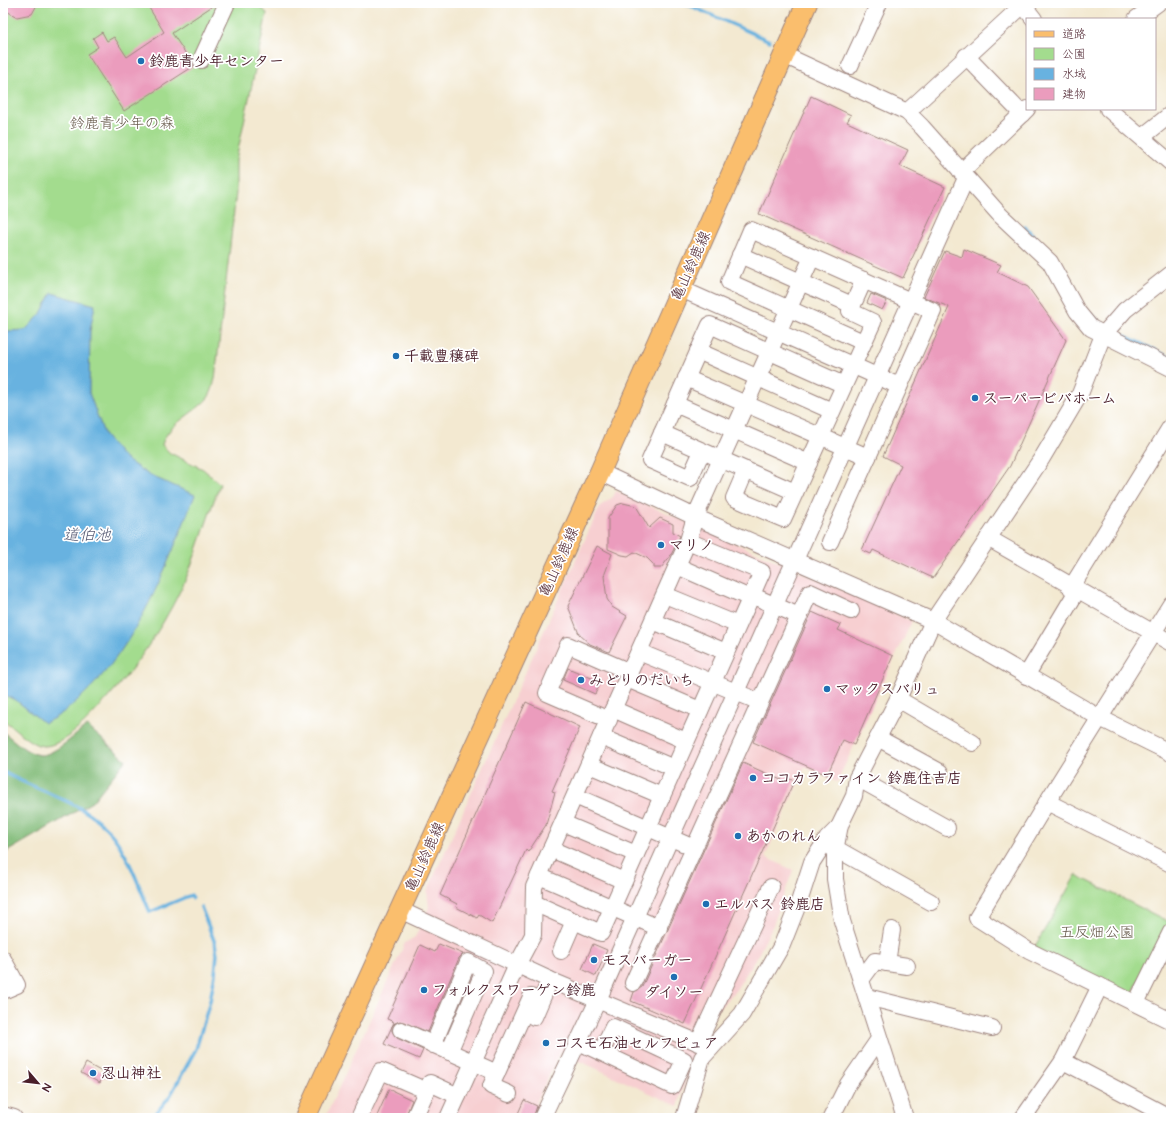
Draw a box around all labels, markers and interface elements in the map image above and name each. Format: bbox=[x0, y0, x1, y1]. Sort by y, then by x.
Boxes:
legend bbox=[1026, 18, 1156, 110]
text: 道路 bbox=[1062, 26, 1086, 43]
text: 公園 bbox=[1062, 46, 1086, 63]
place label: 鈴鹿青少年センター bbox=[149, 51, 284, 72]
marker: 鈴鹿青少年センター bbox=[136, 56, 146, 66]
text: 水域 bbox=[1062, 66, 1086, 83]
text: 建物 bbox=[1062, 86, 1086, 103]
park label: 鈴鹿青少年の森 bbox=[69, 113, 175, 134]
street label: 亀山鈴鹿線 bbox=[666, 227, 716, 305]
place label: 千載豊穣碑 bbox=[404, 346, 479, 367]
marker: 千載豊穣碑 bbox=[391, 351, 401, 361]
place label: スーパービバホーム bbox=[983, 388, 1117, 409]
marker: スーパービバホーム bbox=[970, 393, 980, 403]
street label: 亀山鈴鹿線 bbox=[534, 523, 584, 601]
water label: 道伯池 bbox=[63, 524, 112, 546]
place label: マリノ bbox=[669, 535, 714, 556]
marker: マリノ bbox=[656, 540, 666, 550]
place label: みどりのだいち bbox=[589, 670, 694, 691]
marker: みどりのだいち bbox=[576, 675, 586, 685]
place label: マックスバリュ bbox=[835, 679, 940, 700]
marker: マックスバリュ bbox=[822, 684, 832, 694]
place label: ココカラファイン 鈴鹿住吉店 bbox=[761, 768, 962, 789]
marker: ココカラファイン 鈴鹿住吉店 bbox=[748, 773, 758, 783]
street label: 亀山鈴鹿線 bbox=[400, 818, 450, 896]
place label: あかのれん bbox=[746, 826, 821, 847]
marker: あかのれん bbox=[733, 831, 743, 841]
place label: エルパス 鈴鹿店 bbox=[714, 894, 825, 915]
marker: エルパス 鈴鹿店 bbox=[701, 899, 711, 909]
park label: 五反畑公園 bbox=[1059, 922, 1135, 943]
place label: モスバーガー bbox=[602, 950, 692, 971]
marker: モスバーガー bbox=[589, 955, 599, 965]
marker: ダイソー bbox=[669, 972, 679, 982]
place label: フォルクスワーゲン鈴鹿 bbox=[432, 980, 596, 1001]
place label: ダイソー bbox=[645, 982, 703, 1003]
marker: フォルクスワーゲン鈴鹿 bbox=[419, 985, 429, 995]
place label: コスモ石油セルフピュア bbox=[554, 1033, 719, 1054]
marker: コスモ石油セルフピュア bbox=[541, 1038, 551, 1048]
north arrow bbox=[18, 1063, 58, 1103]
place label: 忍山神社 bbox=[101, 1063, 161, 1084]
marker: 忍山神社 bbox=[88, 1068, 98, 1078]
text: N bbox=[38, 1081, 55, 1094]

